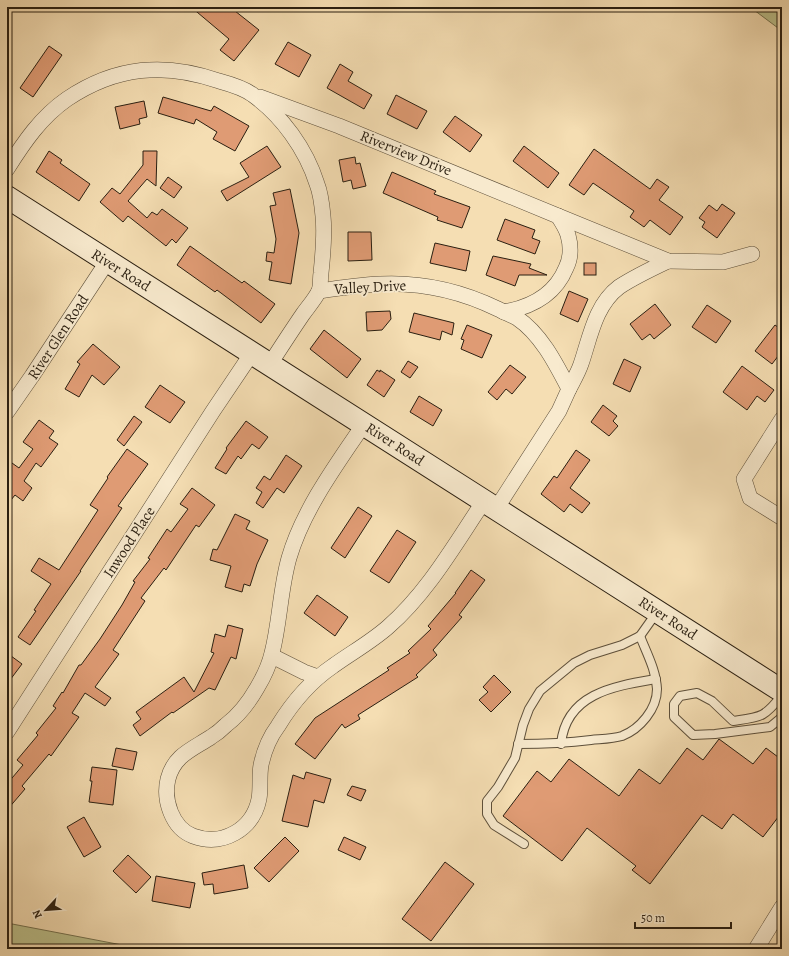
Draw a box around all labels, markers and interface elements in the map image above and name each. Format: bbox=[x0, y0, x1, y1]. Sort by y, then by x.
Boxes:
street label: Riverview Drive bbox=[357, 126, 455, 181]
street label: River Road bbox=[88, 244, 155, 297]
street label: Valley Drive bbox=[332, 275, 407, 299]
street label: River Glen Road bbox=[23, 290, 94, 383]
street label: River Road bbox=[362, 418, 429, 471]
street label: Inwood Place bbox=[98, 502, 160, 582]
street label: River Road bbox=[635, 592, 702, 645]
north arrow bbox=[26, 890, 66, 930]
scale bar bbox=[635, 904, 731, 930]
text: N bbox=[29, 907, 46, 921]
text: 50 m bbox=[641, 910, 665, 926]

